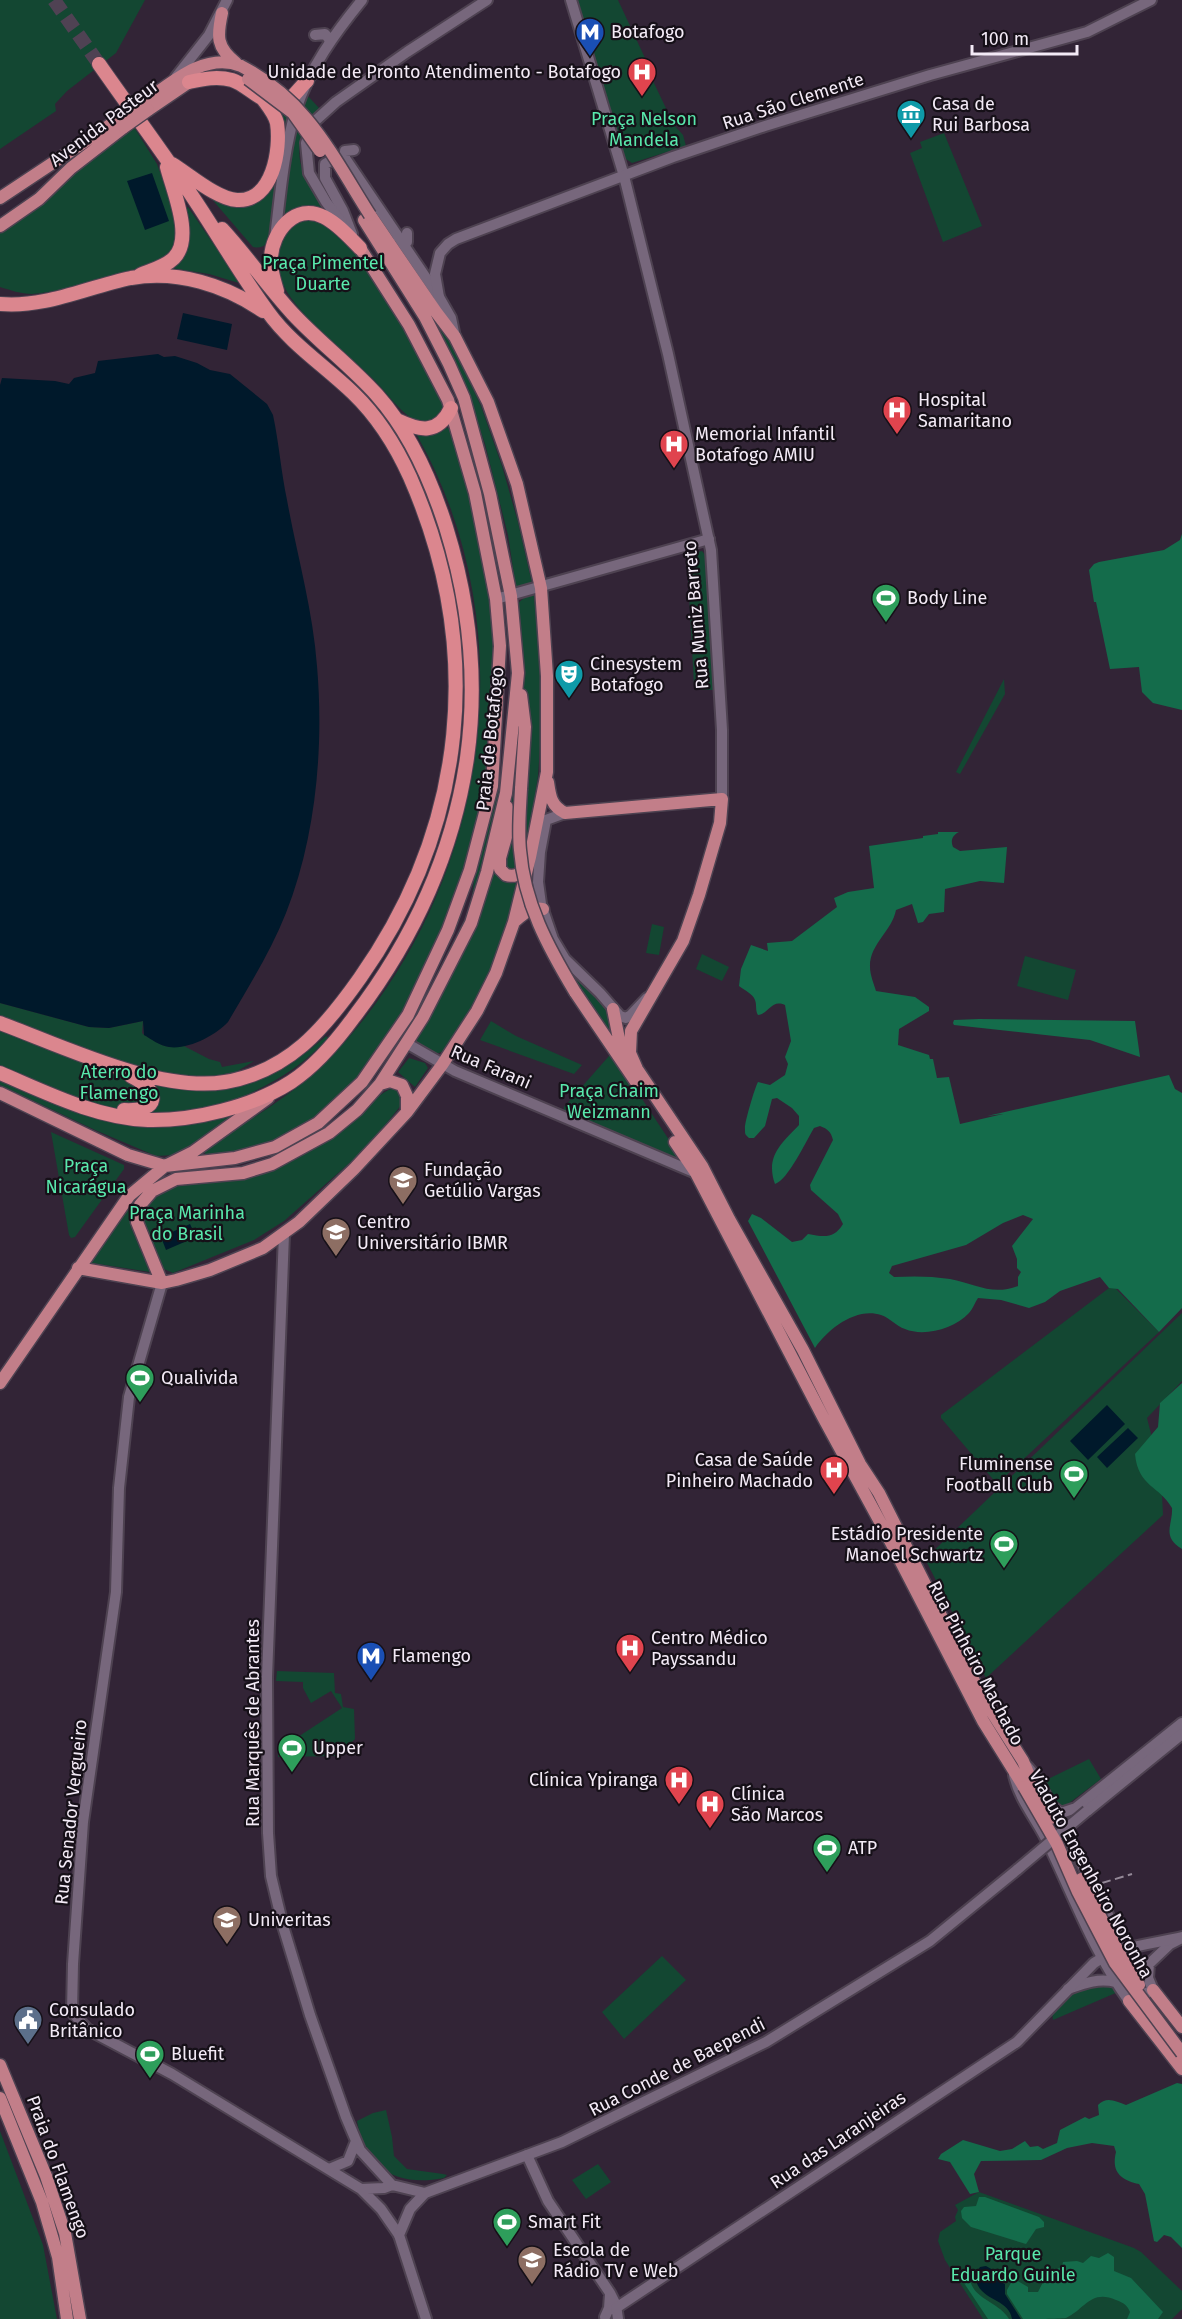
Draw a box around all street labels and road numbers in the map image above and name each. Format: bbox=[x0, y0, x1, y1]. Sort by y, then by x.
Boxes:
street label: Rua São Clemente bbox=[719, 68, 867, 134]
street label: Avenida Pasteur bbox=[45, 75, 163, 171]
street label: Rua Muniz Barreto bbox=[679, 540, 713, 690]
street label: Praia de Botafogo bbox=[471, 666, 509, 812]
street label: Rua Farani bbox=[447, 1040, 535, 1094]
street label: Rua Pinheiro Machado bbox=[923, 1577, 1029, 1749]
street label: Rua Marquês de Abrantes bbox=[242, 1619, 264, 1827]
street label: Rua Senador Vergueiro bbox=[50, 1718, 92, 1906]
street label: Viaduto Engenheiro Noronha bbox=[1024, 1766, 1158, 1982]
street label: Rua Conde de Baependi bbox=[585, 2013, 769, 2121]
street label: Rua das Laranjeiras bbox=[766, 2086, 910, 2194]
street label: Praia do Flamengo bbox=[22, 2092, 94, 2242]

